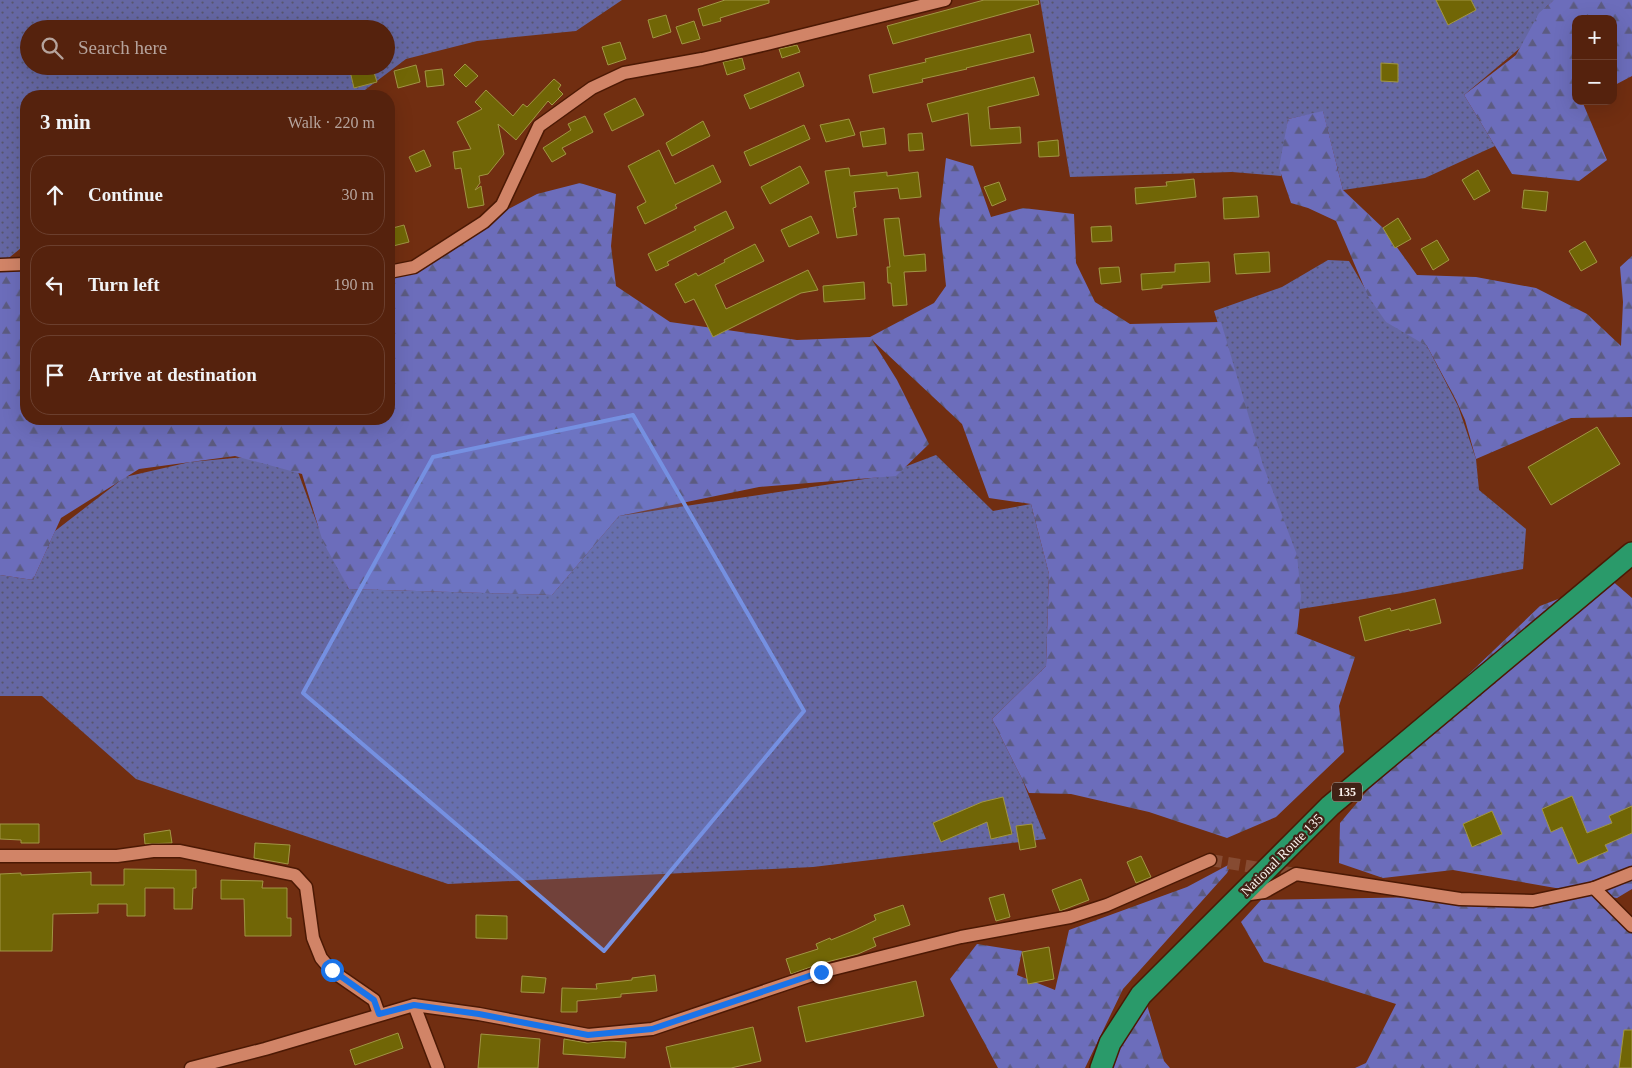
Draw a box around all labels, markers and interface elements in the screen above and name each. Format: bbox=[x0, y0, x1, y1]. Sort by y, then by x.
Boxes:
map controls bbox=[1572, 15, 1617, 105]
button: + bbox=[1572, 15, 1617, 60]
search box bbox=[20, 20, 395, 75]
icon: search bbox=[38, 34, 66, 62]
text: Search here bbox=[78, 37, 167, 58]
button: − bbox=[1572, 60, 1617, 105]
text: 3 min bbox=[40, 110, 91, 134]
text: Walk · 220 m bbox=[288, 114, 375, 131]
icon: ahead bbox=[41, 181, 69, 209]
text: Continue bbox=[88, 184, 163, 205]
text: 30 m bbox=[342, 186, 374, 203]
icon: left bbox=[41, 271, 69, 299]
text: Turn left bbox=[88, 274, 160, 295]
text: 190 m bbox=[334, 276, 374, 293]
icon: arrive bbox=[41, 361, 69, 389]
text: Arrive at destination bbox=[88, 364, 257, 385]
road number: 135 bbox=[1332, 782, 1362, 802]
street label: National Route 135 bbox=[1238, 811, 1326, 899]
route start bbox=[321, 959, 344, 982]
route end bbox=[810, 961, 833, 984]

